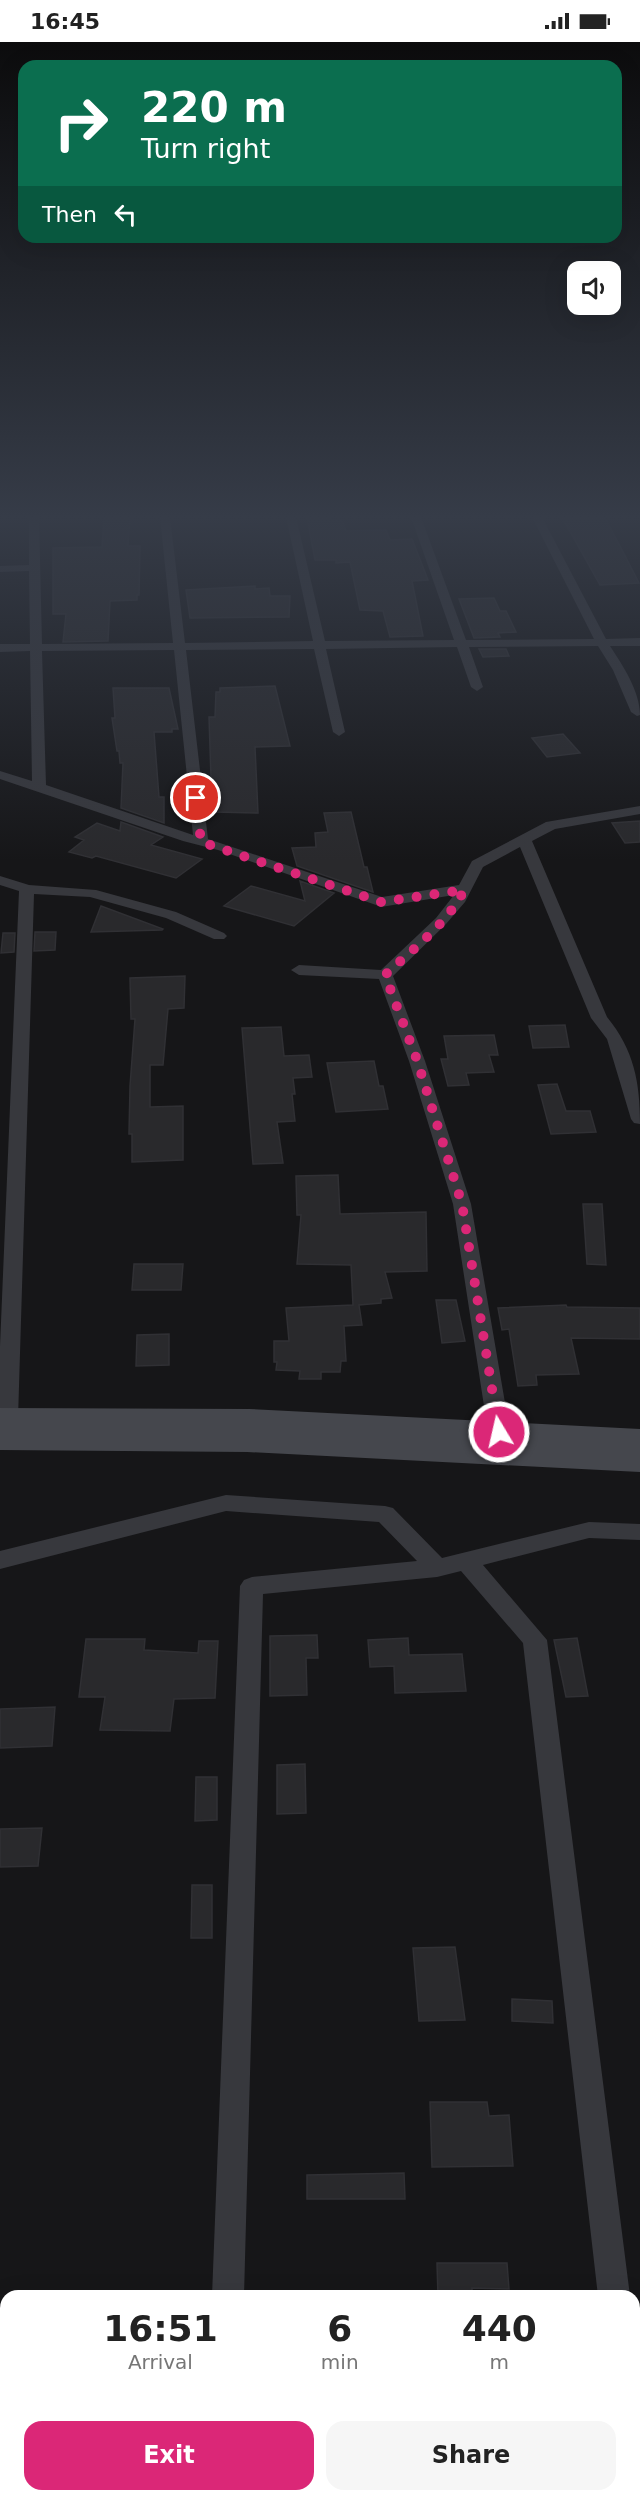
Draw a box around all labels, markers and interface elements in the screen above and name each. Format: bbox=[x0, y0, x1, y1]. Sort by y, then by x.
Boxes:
text: 16:45 bbox=[30, 9, 100, 34]
text: 220 m bbox=[141, 83, 287, 132]
icon: right bbox=[42, 84, 120, 162]
text: Turn right bbox=[141, 133, 270, 164]
icon: left bbox=[109, 198, 142, 231]
text: Then bbox=[42, 202, 97, 227]
map controls bbox=[567, 261, 621, 315]
button: sound bbox=[567, 261, 621, 315]
pin bbox=[170, 772, 221, 823]
icon: arrive bbox=[179, 781, 212, 814]
position arrow bbox=[467, 1400, 531, 1464]
text: 16:51 bbox=[103, 2308, 218, 2349]
text: 6 bbox=[327, 2308, 352, 2349]
text: 440 bbox=[462, 2308, 537, 2349]
text: Arrival bbox=[128, 2350, 193, 2374]
text: min bbox=[321, 2350, 359, 2374]
text: m bbox=[490, 2350, 509, 2374]
button: Exit bbox=[24, 2421, 314, 2490]
button: Share bbox=[326, 2421, 616, 2490]

